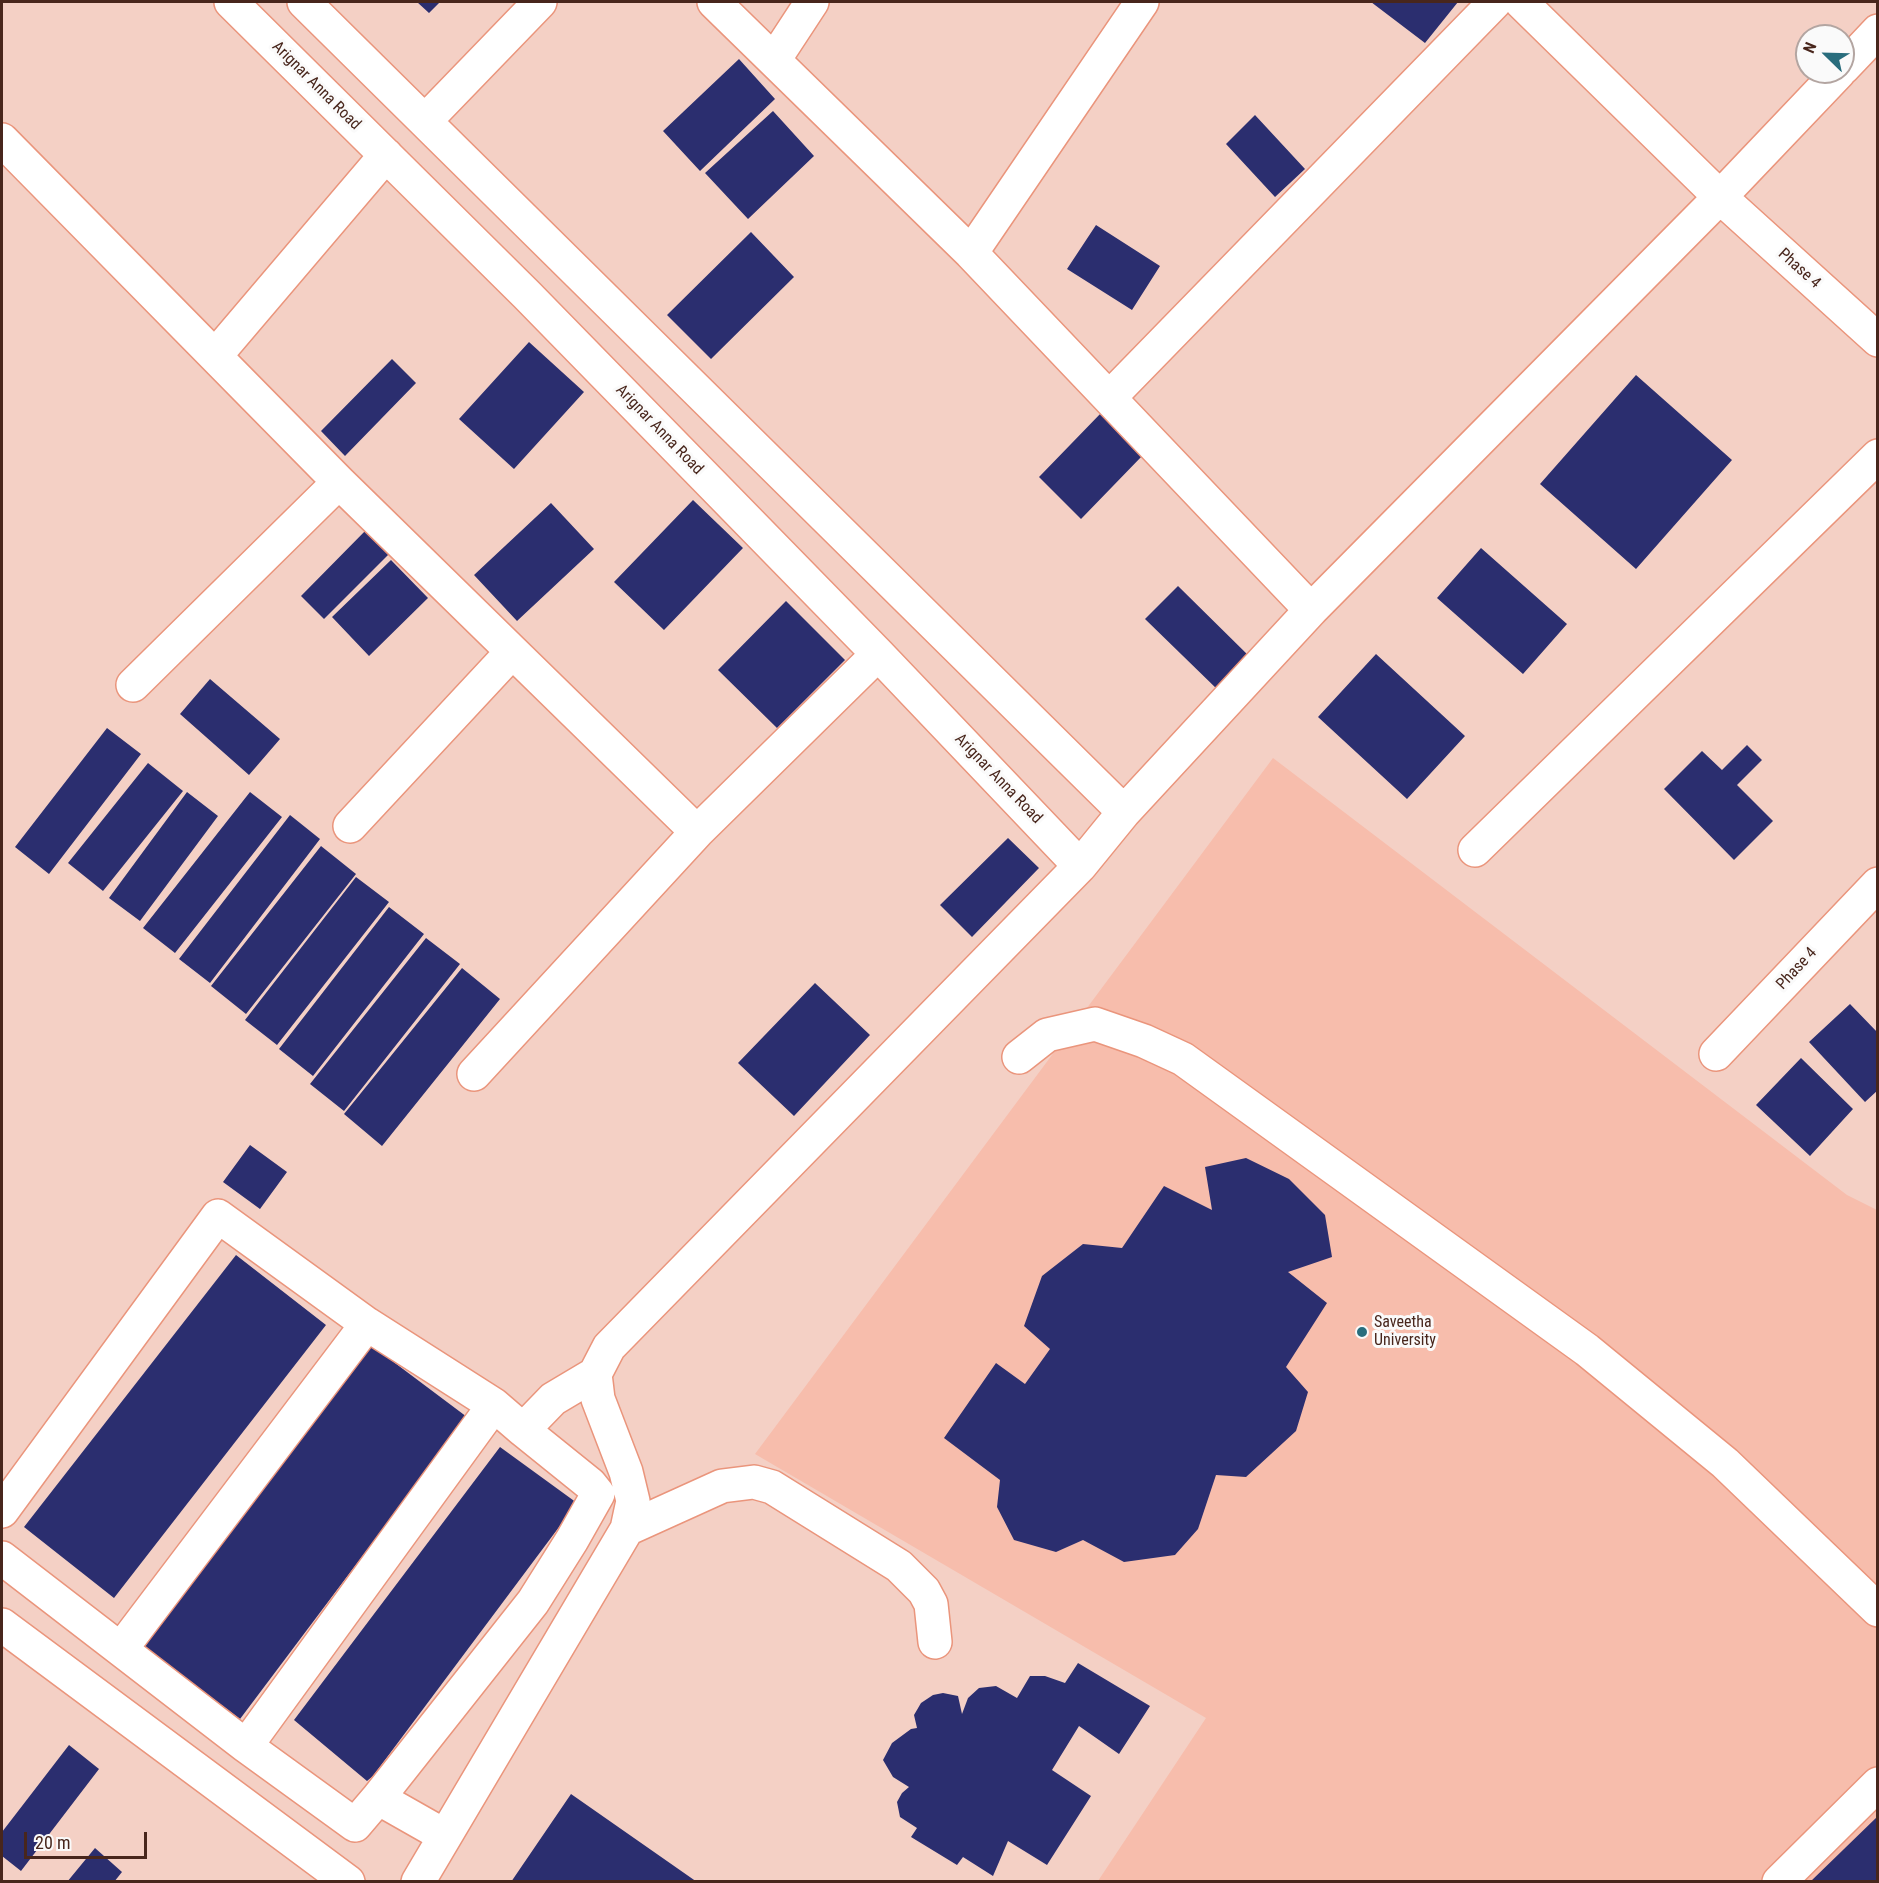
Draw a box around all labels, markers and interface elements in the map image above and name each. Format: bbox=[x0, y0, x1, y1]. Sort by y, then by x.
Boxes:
north arrow bbox=[1795, 24, 1855, 84]
street label: Arignar Anna Road bbox=[268, 38, 364, 134]
text: N bbox=[1799, 39, 1820, 56]
street label: Phase 4 bbox=[1774, 245, 1824, 293]
street label: Arignar Anna Road bbox=[611, 381, 707, 479]
street label: Arignar Anna Road bbox=[950, 730, 1046, 828]
street label: Phase 4 bbox=[1773, 944, 1821, 994]
place label: Saveetha University bbox=[1374, 1313, 1436, 1351]
marker: Saveetha University bbox=[1355, 1325, 1369, 1339]
scale bar bbox=[27, 1820, 150, 1858]
text: 20 m bbox=[35, 1832, 70, 1853]

